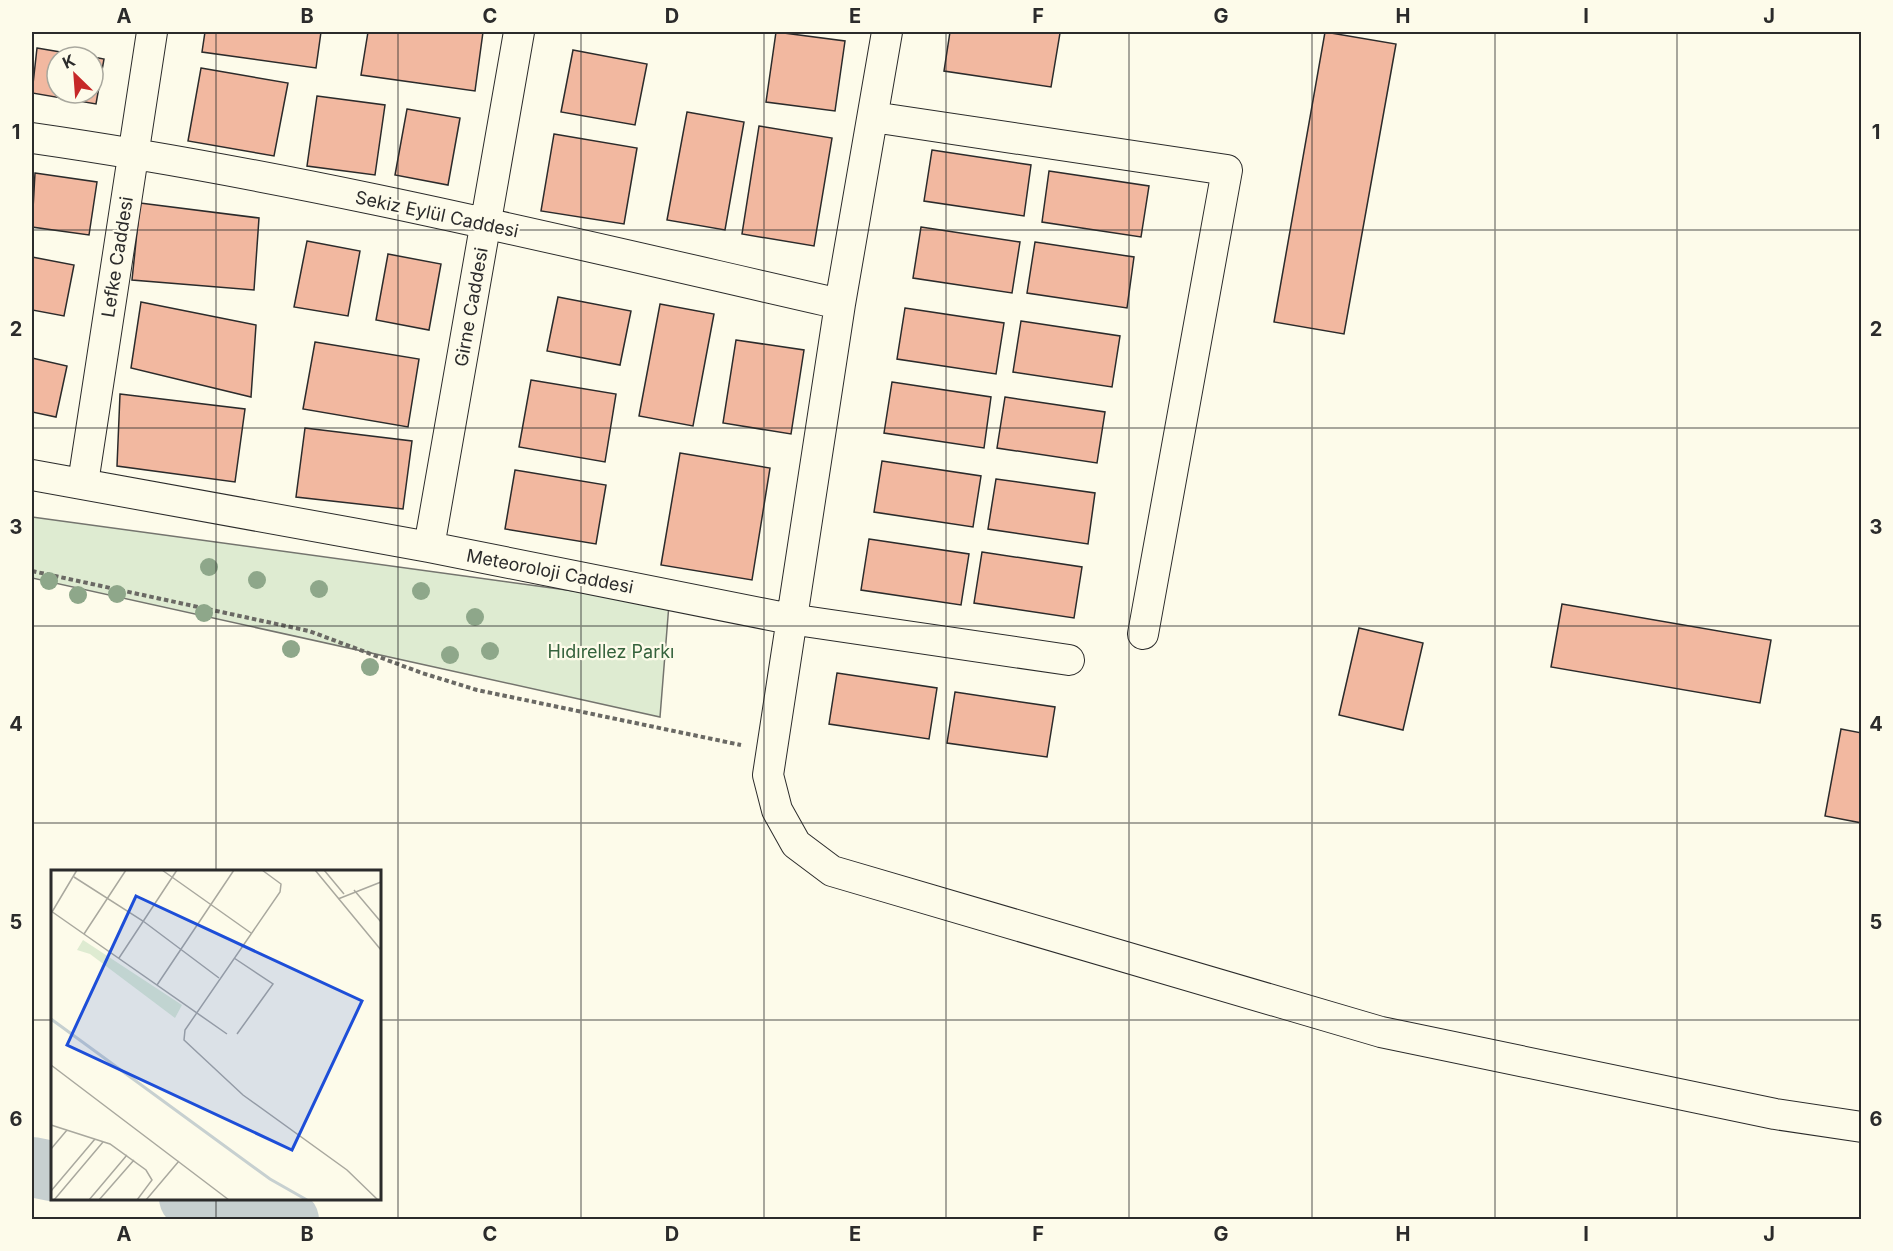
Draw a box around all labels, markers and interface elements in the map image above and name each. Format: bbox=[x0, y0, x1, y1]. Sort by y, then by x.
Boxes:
text: A bbox=[117, 4, 132, 28]
text: B bbox=[300, 4, 314, 28]
text: C bbox=[483, 4, 497, 28]
text: D bbox=[665, 4, 679, 28]
text: E bbox=[849, 4, 861, 28]
text: F bbox=[1032, 4, 1044, 28]
text: G bbox=[1213, 4, 1229, 28]
text: H bbox=[1396, 4, 1410, 28]
text: I bbox=[1583, 4, 1589, 28]
text: J bbox=[1763, 4, 1775, 28]
north arrow bbox=[45, 45, 105, 105]
text: K bbox=[59, 50, 79, 73]
text: 1 bbox=[12, 120, 20, 144]
text: 1 bbox=[1872, 120, 1880, 144]
street label: Sekiz Eylül Caddesi bbox=[353, 186, 521, 242]
street label: Lefke Caddesi bbox=[97, 195, 137, 319]
street label: Girne Caddesi bbox=[450, 246, 492, 368]
text: 2 bbox=[10, 317, 22, 341]
text: 2 bbox=[1870, 317, 1882, 341]
text: 3 bbox=[10, 515, 22, 539]
text: 3 bbox=[1870, 515, 1882, 539]
street label: Meteoroloji Caddesi bbox=[465, 545, 635, 597]
park label: Hıdırellez Parkı bbox=[548, 641, 674, 662]
text: 4 bbox=[9, 712, 23, 736]
text: 4 bbox=[1869, 712, 1883, 736]
inset map bbox=[51, 870, 381, 1200]
text: 5 bbox=[10, 910, 22, 934]
text: 5 bbox=[1870, 910, 1882, 934]
text: 6 bbox=[10, 1107, 23, 1131]
text: 6 bbox=[1870, 1107, 1883, 1131]
text: A bbox=[117, 1222, 132, 1246]
text: B bbox=[300, 1222, 314, 1246]
text: C bbox=[483, 1222, 497, 1246]
text: D bbox=[665, 1222, 679, 1246]
text: E bbox=[849, 1222, 861, 1246]
text: F bbox=[1032, 1222, 1044, 1246]
text: G bbox=[1213, 1222, 1229, 1246]
text: H bbox=[1396, 1222, 1410, 1246]
text: I bbox=[1583, 1222, 1589, 1246]
text: J bbox=[1763, 1222, 1775, 1246]

